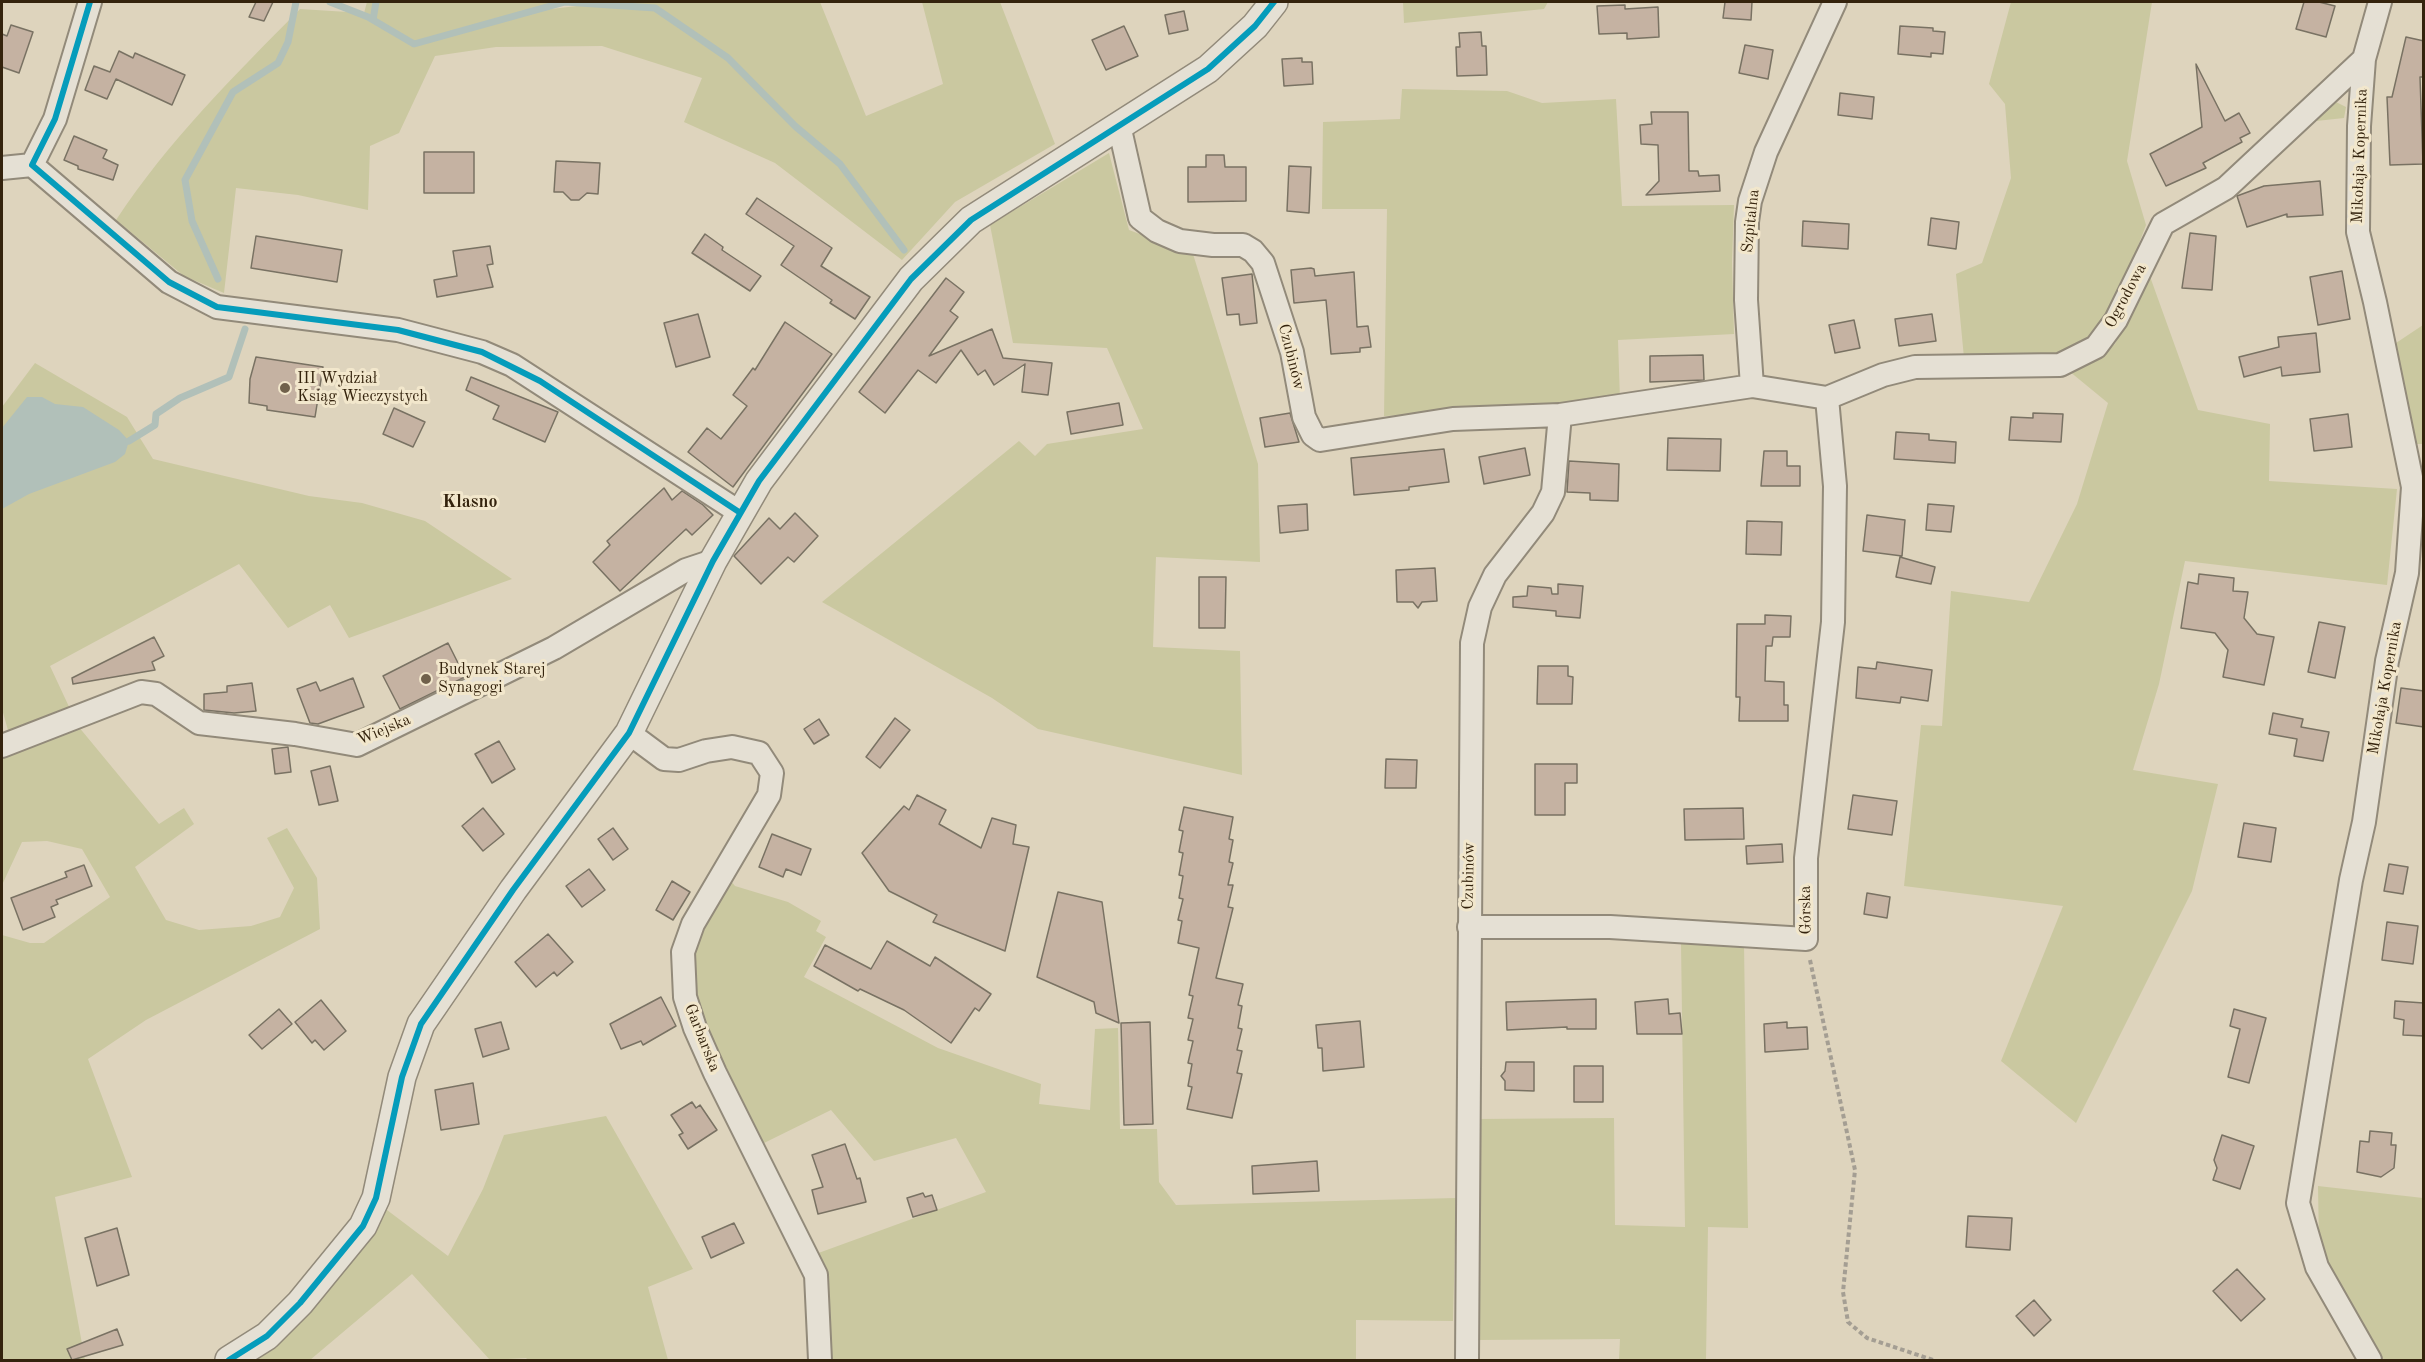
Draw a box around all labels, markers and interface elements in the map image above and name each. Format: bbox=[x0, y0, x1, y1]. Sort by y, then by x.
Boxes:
street label: Mikołaja Kopernika bbox=[2348, 88, 2372, 224]
street label: Szpitalna bbox=[1738, 188, 1764, 254]
street label: Ogrodowa bbox=[2101, 261, 2151, 331]
street label: Czubinów bbox=[1274, 322, 1308, 392]
place label: III Wydział Ksiąg Wieczystych bbox=[297, 369, 428, 407]
marker: III Wydział Ksiąg Wieczystych bbox=[278, 381, 292, 395]
district label: Klasno bbox=[442, 491, 498, 513]
street label: Mikołaja Kopernika bbox=[2364, 620, 2406, 756]
place label: Budynek Starej Synagogi bbox=[438, 660, 546, 698]
marker: Budynek Starej Synagogi bbox=[419, 672, 433, 686]
street label: Wiejska bbox=[354, 710, 414, 750]
street label: Czubinów bbox=[1459, 842, 1479, 910]
street label: Górska bbox=[1796, 885, 1816, 935]
street label: Garbarska bbox=[680, 1001, 724, 1075]

